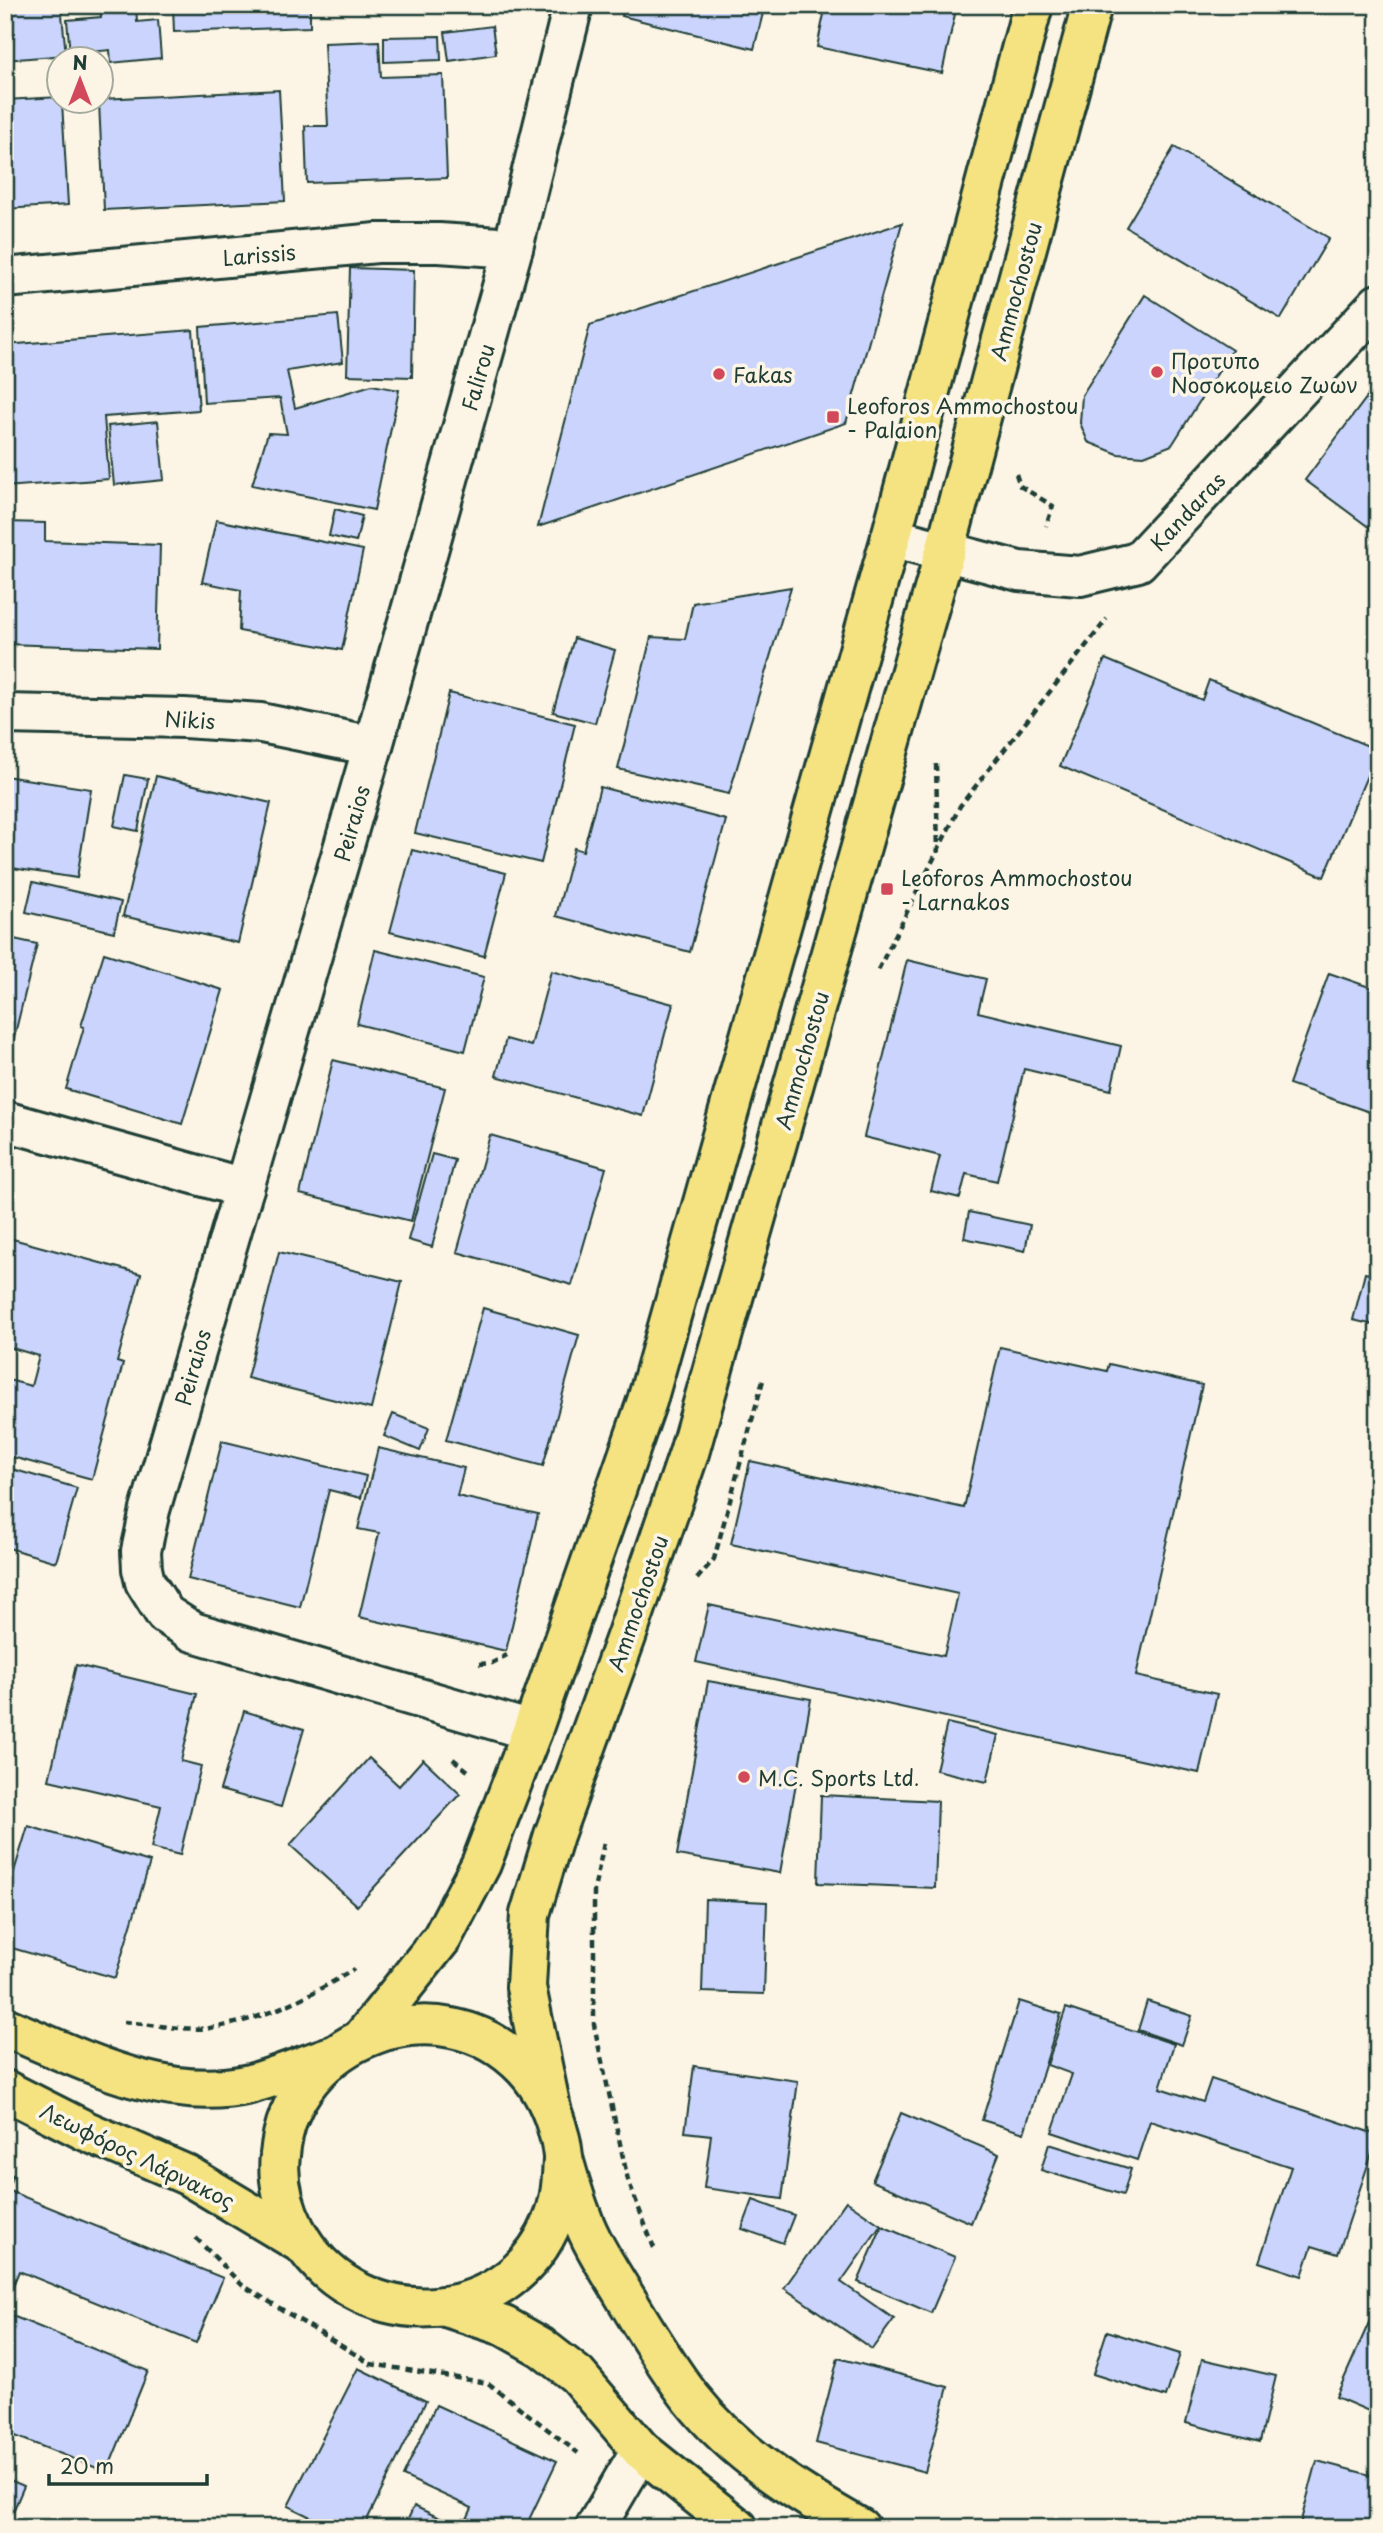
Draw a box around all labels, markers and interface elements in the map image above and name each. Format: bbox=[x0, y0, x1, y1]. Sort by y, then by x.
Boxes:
north arrow bbox=[46, 46, 116, 116]
text: N bbox=[72, 48, 88, 76]
street label: Ammochostou bbox=[981, 218, 1049, 364]
street label: Larissis bbox=[221, 235, 297, 273]
street label: Falirou bbox=[452, 339, 502, 415]
place label: Προτυπο Νοσοκομειο Ζωων bbox=[1171, 344, 1358, 400]
place label: Fakas bbox=[733, 358, 793, 390]
marker: Προτυπο Νοσοκομειο Ζωων bbox=[1149, 364, 1165, 380]
marker: Fakas bbox=[711, 366, 727, 382]
place label: Leoforos Ammochostou - Palaion bbox=[847, 389, 1079, 445]
marker: Leoforos Ammochostou - Palaion bbox=[825, 409, 841, 425]
street label: Kandaras bbox=[1142, 464, 1232, 558]
street label: Nikis bbox=[164, 702, 216, 736]
street label: Peiraios bbox=[325, 781, 377, 865]
place label: Leoforos Ammochostou - Larnakos bbox=[901, 861, 1133, 917]
marker: Leoforos Ammochostou - Larnakos bbox=[879, 881, 895, 897]
street label: Ammochostou bbox=[766, 987, 836, 1133]
street label: Peiraios bbox=[166, 1325, 218, 1409]
street label: Ammochostou bbox=[599, 1530, 675, 1676]
place label: M.C. Sports Ltd. bbox=[758, 1761, 920, 1793]
marker: M.C. Sports Ltd. bbox=[736, 1769, 752, 1785]
street label: Λεωφόρος Λάρνακος bbox=[35, 2094, 241, 2216]
scale bar bbox=[49, 2442, 206, 2486]
text: 20 m bbox=[60, 2449, 114, 2481]

